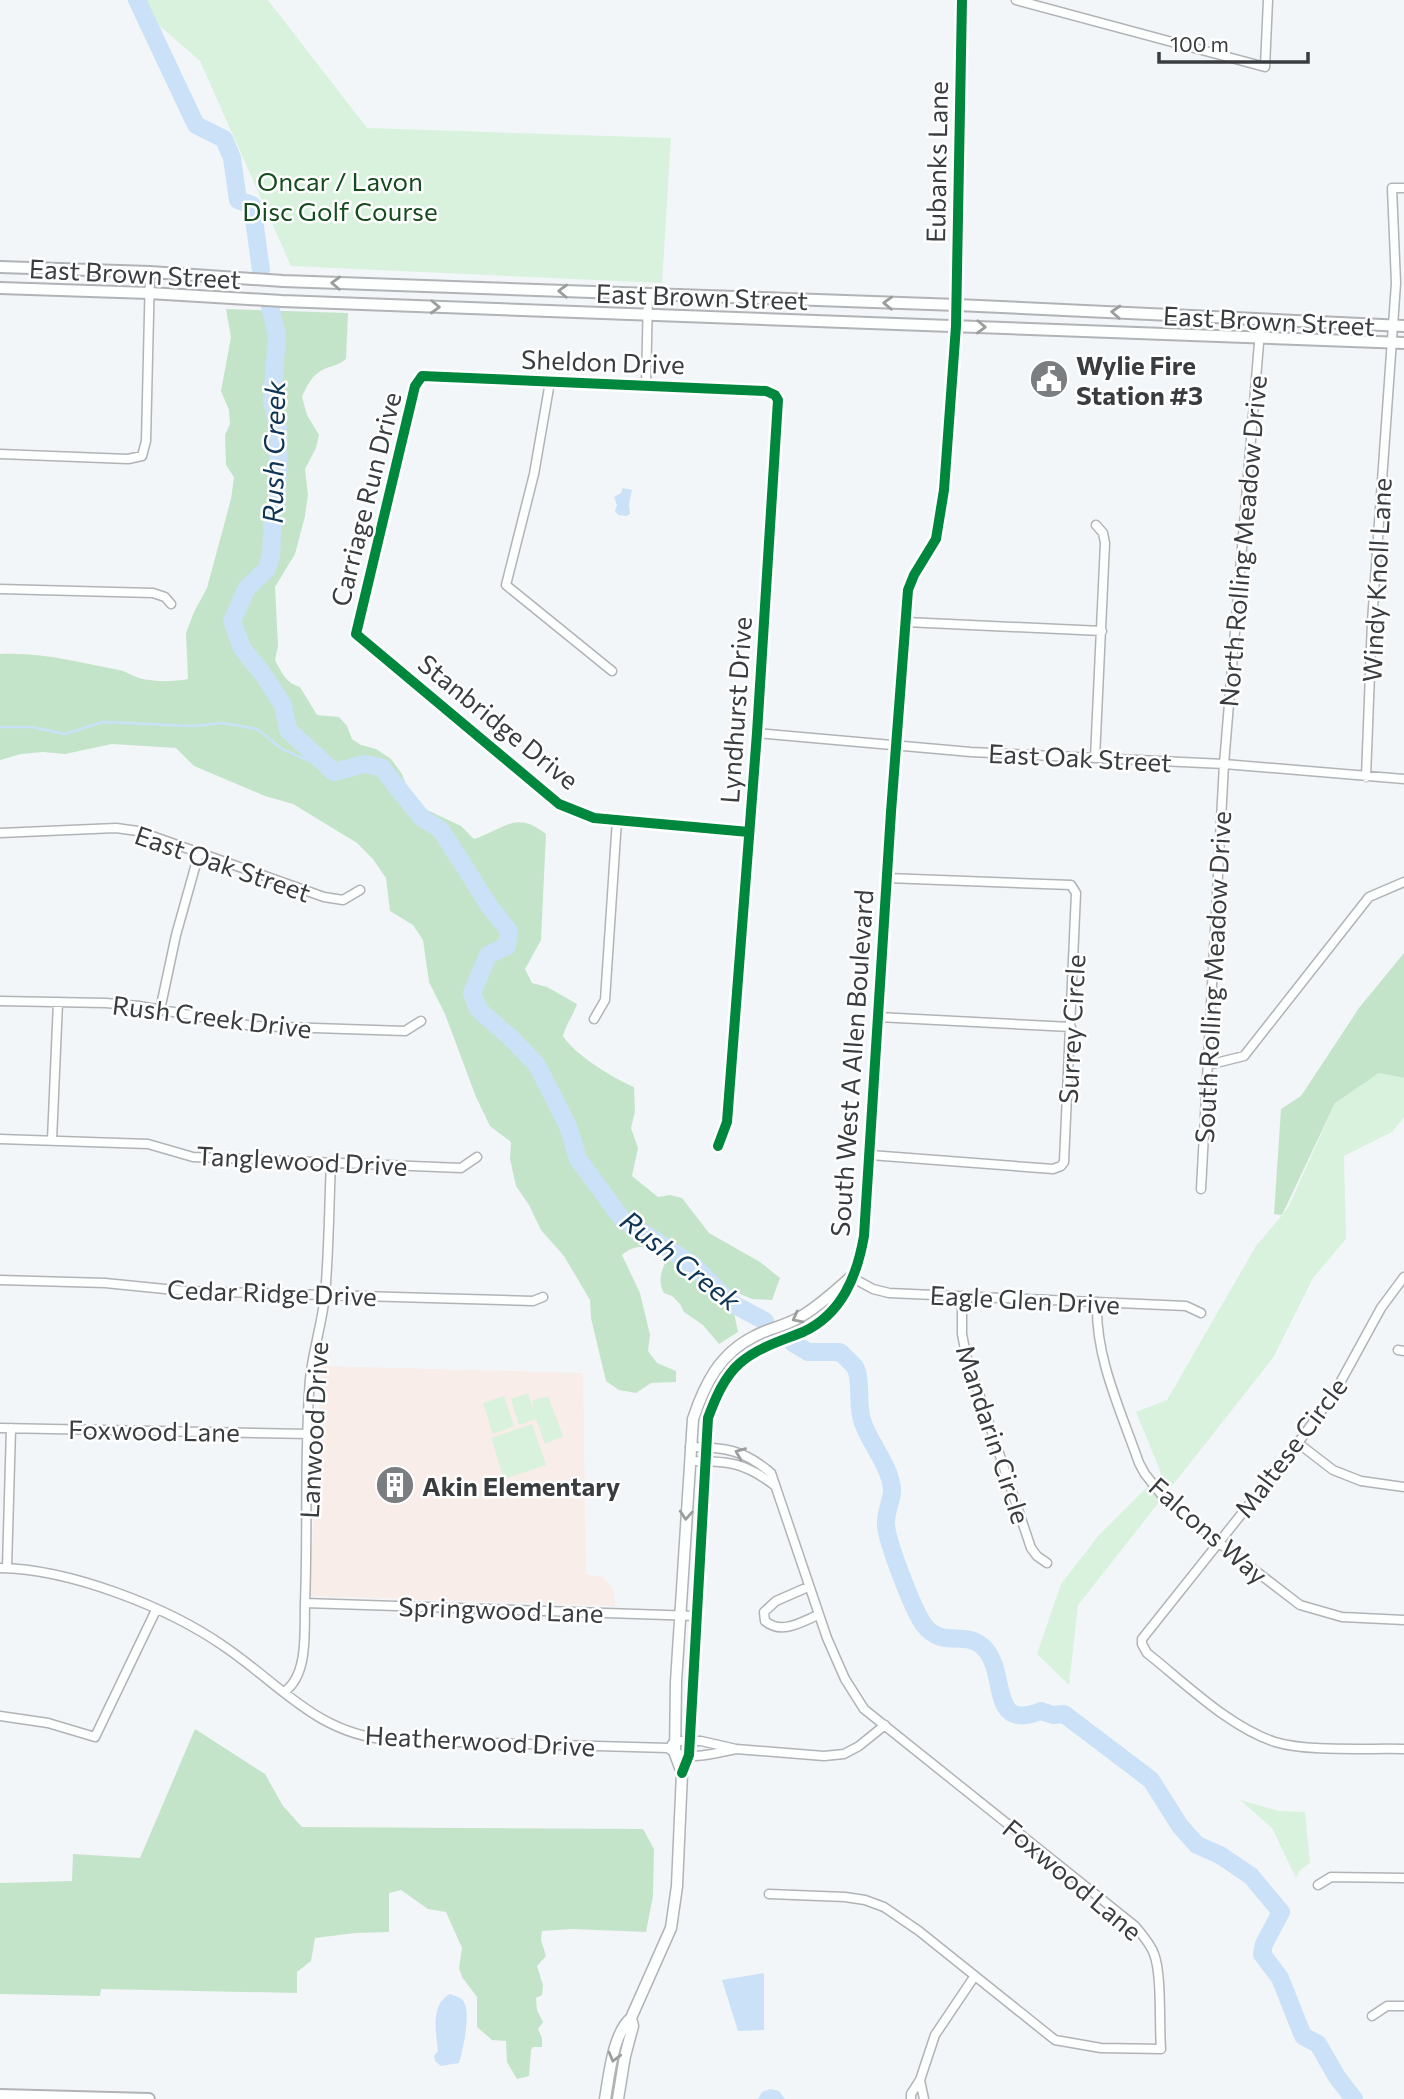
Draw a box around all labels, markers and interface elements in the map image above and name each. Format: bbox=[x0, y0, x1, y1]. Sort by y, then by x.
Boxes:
scale bar bbox=[1159, 21, 1308, 65]
text: 100 m bbox=[1170, 31, 1229, 56]
street label: Eubanks Lane bbox=[919, 81, 953, 243]
park label: Oncar / Lavon Disc Golf Course bbox=[242, 165, 438, 226]
street label: East Brown Street bbox=[28, 252, 242, 294]
one-way arrow bbox=[330, 275, 341, 290]
street label: East Brown Street bbox=[595, 277, 809, 315]
one-way arrow bbox=[557, 283, 568, 298]
one-way arrow bbox=[883, 295, 894, 310]
one-way arrow bbox=[430, 299, 441, 314]
street label: East Brown Street bbox=[1162, 299, 1376, 341]
one-way arrow bbox=[1110, 305, 1121, 320]
one-way arrow bbox=[976, 319, 987, 334]
street label: Sheldon Drive bbox=[521, 343, 685, 379]
place label: Wylie Fire Station #3 bbox=[1076, 349, 1203, 410]
public building icon: Wylie Fire Station #3 bbox=[1028, 358, 1070, 400]
street label: North Rolling Meadow Drive bbox=[1212, 374, 1272, 708]
water label: Rush Creek bbox=[255, 379, 291, 524]
street label: Carriage Run Drive bbox=[323, 389, 407, 609]
street label: Windy Knoll Lane bbox=[1355, 477, 1397, 683]
street label: Lyndhurst Drive bbox=[713, 616, 757, 804]
street label: Stanbridge Drive bbox=[413, 647, 585, 795]
street label: East Oak Street bbox=[987, 737, 1173, 777]
street label: South Rolling Meadow Drive bbox=[1188, 810, 1236, 1144]
street label: East Oak Street bbox=[131, 818, 315, 908]
street label: South West A Allen Boulevard bbox=[823, 888, 879, 1238]
street label: Surrey Circle bbox=[1052, 954, 1090, 1104]
street label: Rush Creek Drive bbox=[111, 988, 313, 1044]
street label: Tanglewood Drive bbox=[196, 1139, 408, 1181]
water label: Rush Creek bbox=[614, 1203, 748, 1318]
street label: Cedar Ridge Drive bbox=[167, 1273, 377, 1311]
street label: Eagle Glen Drive bbox=[929, 1279, 1121, 1319]
one-way arrow bbox=[792, 1309, 804, 1323]
street label: Lanwood Drive bbox=[293, 1341, 333, 1519]
street label: Mandarin Circle bbox=[950, 1341, 1038, 1527]
street label: Maltese Circle bbox=[1227, 1371, 1353, 1523]
street label: Foxwood Lane bbox=[68, 1413, 240, 1447]
one-way arrow bbox=[734, 1448, 746, 1462]
building icon: Akin Elementary bbox=[374, 1464, 416, 1506]
place label: Akin Elementary bbox=[422, 1470, 620, 1501]
street label: Falcons Way bbox=[1144, 1470, 1274, 1590]
one-way arrow bbox=[679, 1510, 694, 1521]
street label: Springwood Lane bbox=[398, 1590, 604, 1628]
street label: Heatherwood Drive bbox=[364, 1718, 596, 1762]
street label: Foxwood Lane bbox=[997, 1812, 1149, 1946]
one-way arrow bbox=[608, 2050, 622, 2062]

